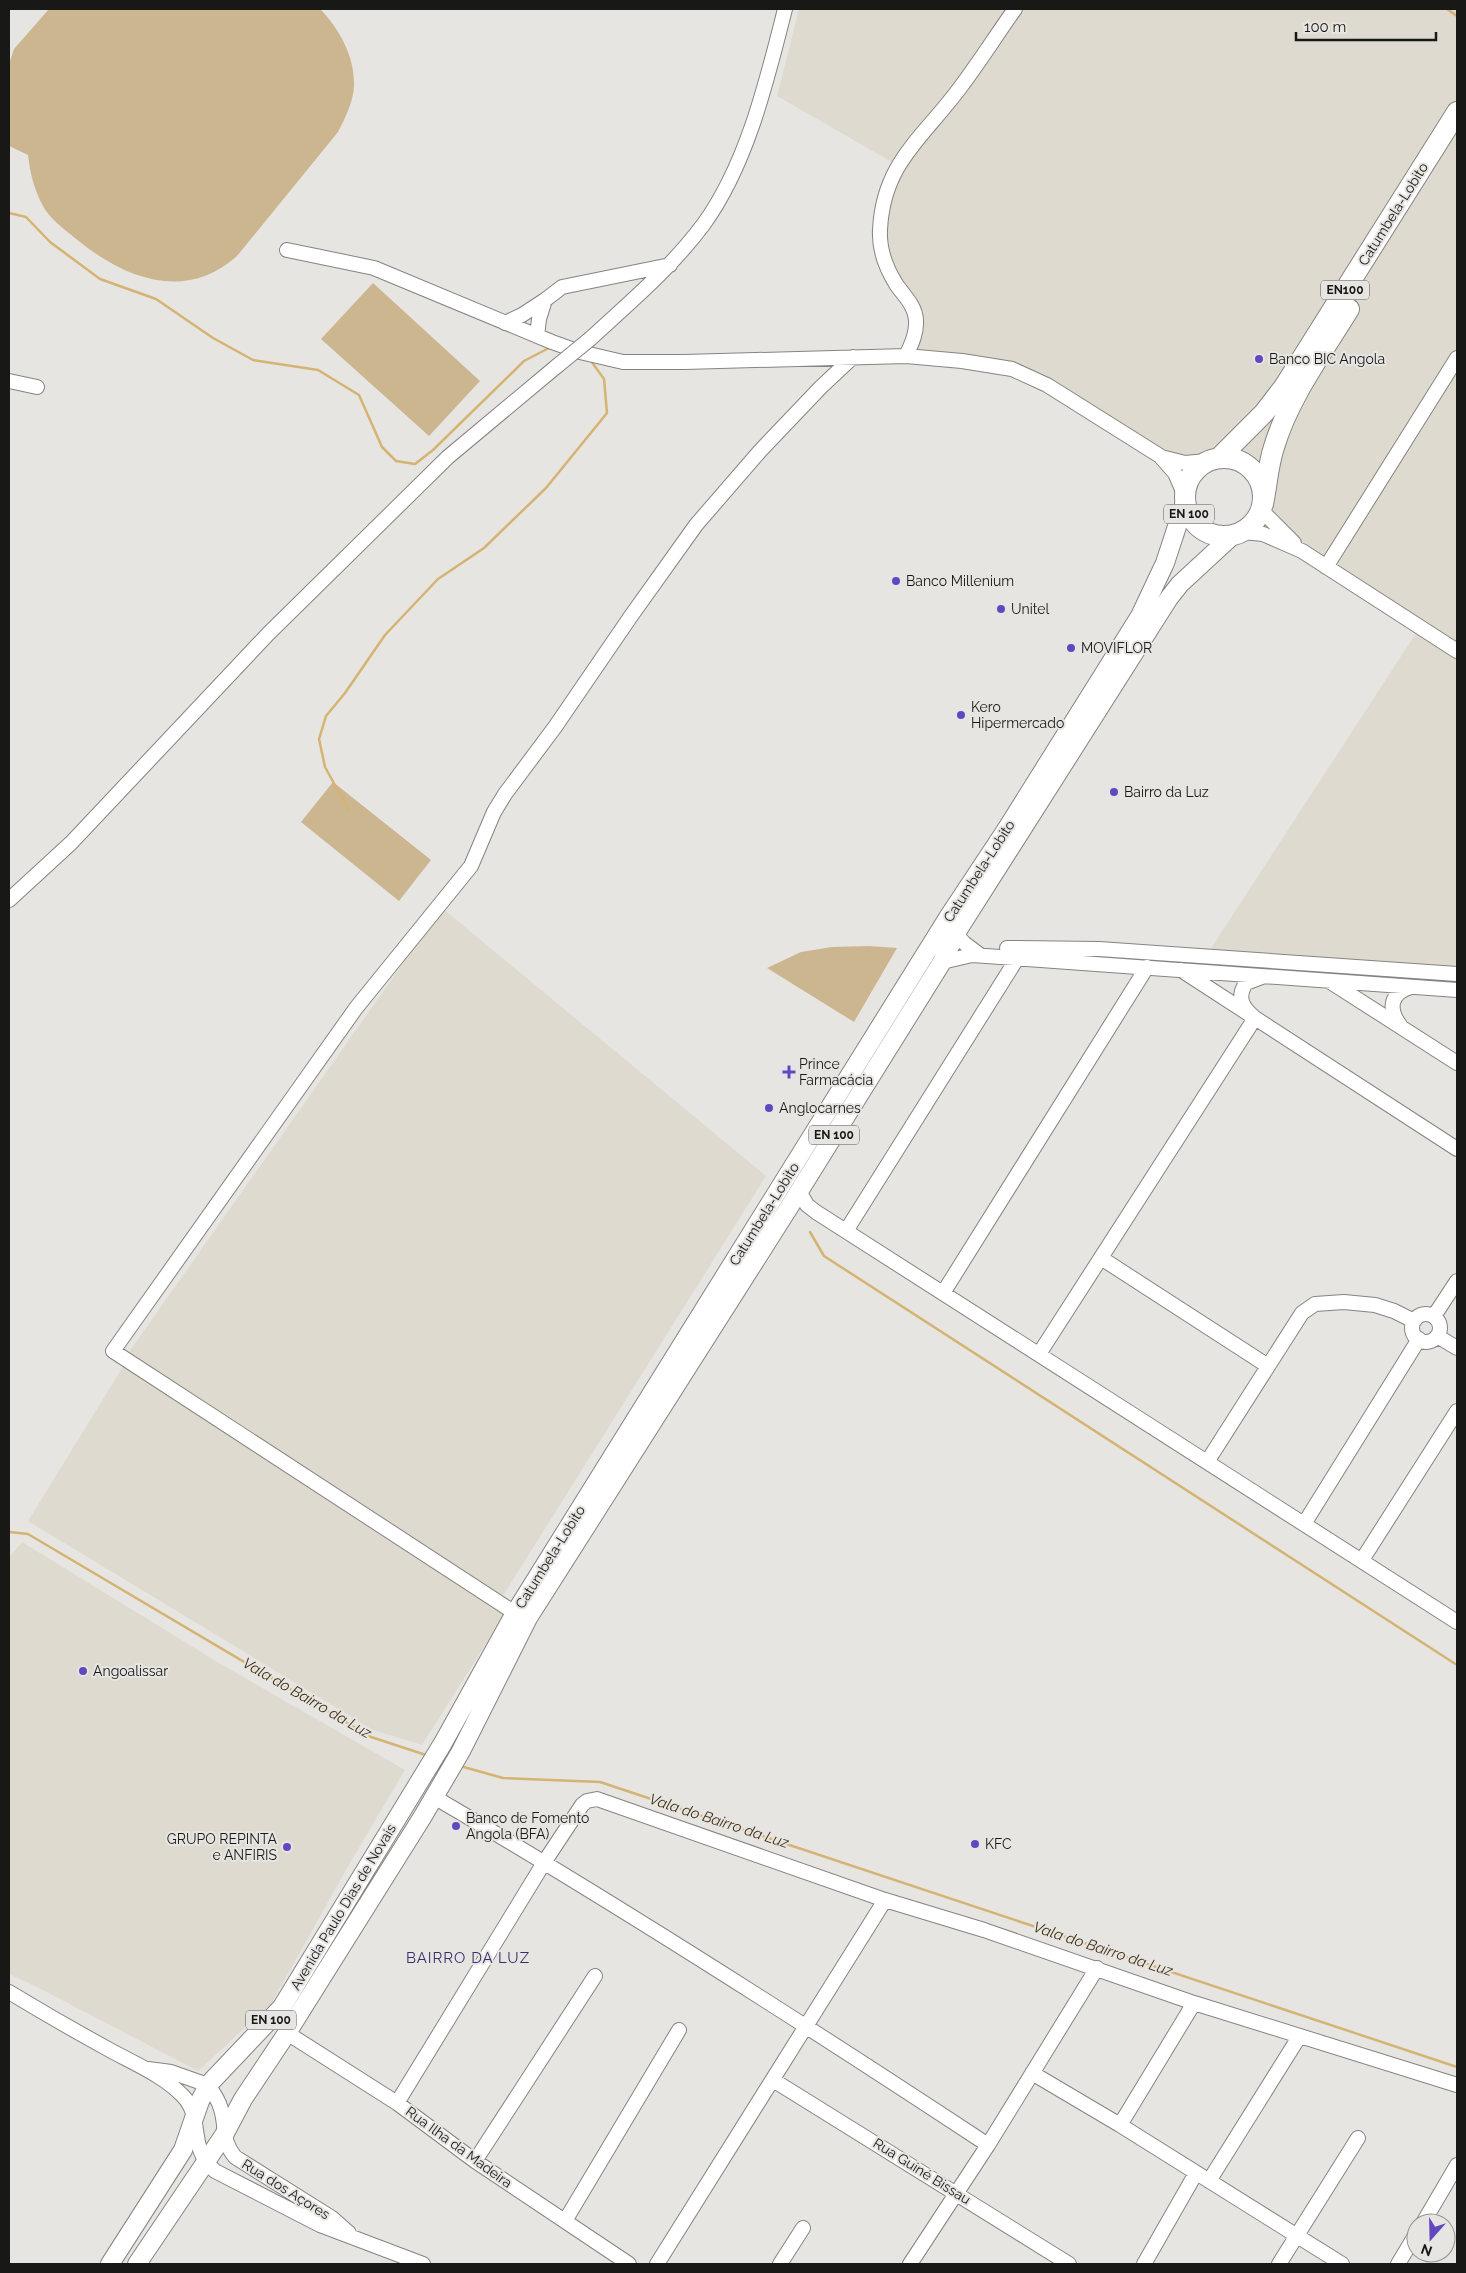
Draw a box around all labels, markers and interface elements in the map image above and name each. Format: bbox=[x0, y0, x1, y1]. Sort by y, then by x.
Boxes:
scale bar bbox=[1296, 10, 1436, 42]
text: 100 m bbox=[1304, 18, 1346, 36]
street label: Catumbela-Lobito bbox=[1355, 160, 1431, 268]
road number: EN100 bbox=[1321, 280, 1369, 300]
place label: Banco BIC Angola bbox=[1269, 351, 1385, 367]
marker: Banco BIC Angola bbox=[1253, 353, 1265, 365]
road number: EN 100 bbox=[1164, 504, 1214, 524]
place label: Banco Millenium bbox=[906, 573, 1014, 589]
marker: Banco Millenium bbox=[890, 575, 902, 587]
place label: Unitel bbox=[1011, 601, 1049, 617]
marker: Unitel bbox=[995, 603, 1007, 615]
place label: MOVIFLOR bbox=[1081, 640, 1152, 656]
marker: MOVIFLOR bbox=[1065, 642, 1077, 654]
place label: Kero Hipermercado bbox=[971, 699, 1064, 731]
marker: Kero Hipermercado bbox=[955, 709, 967, 721]
place label: Bairro da Luz bbox=[1124, 784, 1209, 800]
marker: Bairro da Luz bbox=[1108, 786, 1120, 798]
street label: Catumbela-Lobito bbox=[940, 817, 1018, 925]
place label: Prince Farmacácia bbox=[799, 1056, 873, 1088]
marker: Prince Farmacácia bbox=[783, 1066, 795, 1078]
place label: Anglocarnes bbox=[779, 1100, 861, 1116]
marker: Anglocarnes bbox=[763, 1102, 775, 1114]
road number: EN 100 bbox=[809, 1126, 859, 1144]
street label: Catumbela-Lobito bbox=[726, 1160, 802, 1268]
street label: Catumbela-Lobito bbox=[512, 1503, 588, 1611]
water label: Vala do Bairro da Luz bbox=[240, 1654, 375, 1743]
place label: Angoalissar bbox=[93, 1663, 168, 1679]
marker: Angoalissar bbox=[77, 1665, 89, 1677]
water label: Vala do Bairro da Luz bbox=[647, 1790, 792, 1852]
place label: Banco de Fomento Angola (BFA) bbox=[466, 1810, 589, 1842]
marker: Banco de Fomento Angola (BFA) bbox=[450, 1820, 462, 1832]
street label: Avenida Paulo Dias de Novais bbox=[287, 1821, 399, 1993]
place label: GRUPO REPINTA e ANFIRIS bbox=[167, 1831, 278, 1863]
place label: KFC bbox=[985, 1836, 1012, 1852]
marker: KFC bbox=[969, 1838, 981, 1850]
marker: GRUPO REPINTA e ANFIRIS bbox=[281, 1841, 293, 1853]
water label: Vala do Bairro da Luz bbox=[1031, 1918, 1176, 1980]
district label: BAIRRO DA LUZ bbox=[406, 1949, 530, 1967]
road number: EN 100 bbox=[246, 2010, 296, 2030]
street label: Rua Ilha da Madeira bbox=[403, 2103, 515, 2191]
street label: Rua Guiné Bissau bbox=[870, 2135, 974, 2207]
street label: Rua dos Açores bbox=[239, 2156, 333, 2222]
north arrow bbox=[1406, 2213, 1456, 2263]
text: N bbox=[1419, 2241, 1434, 2260]

